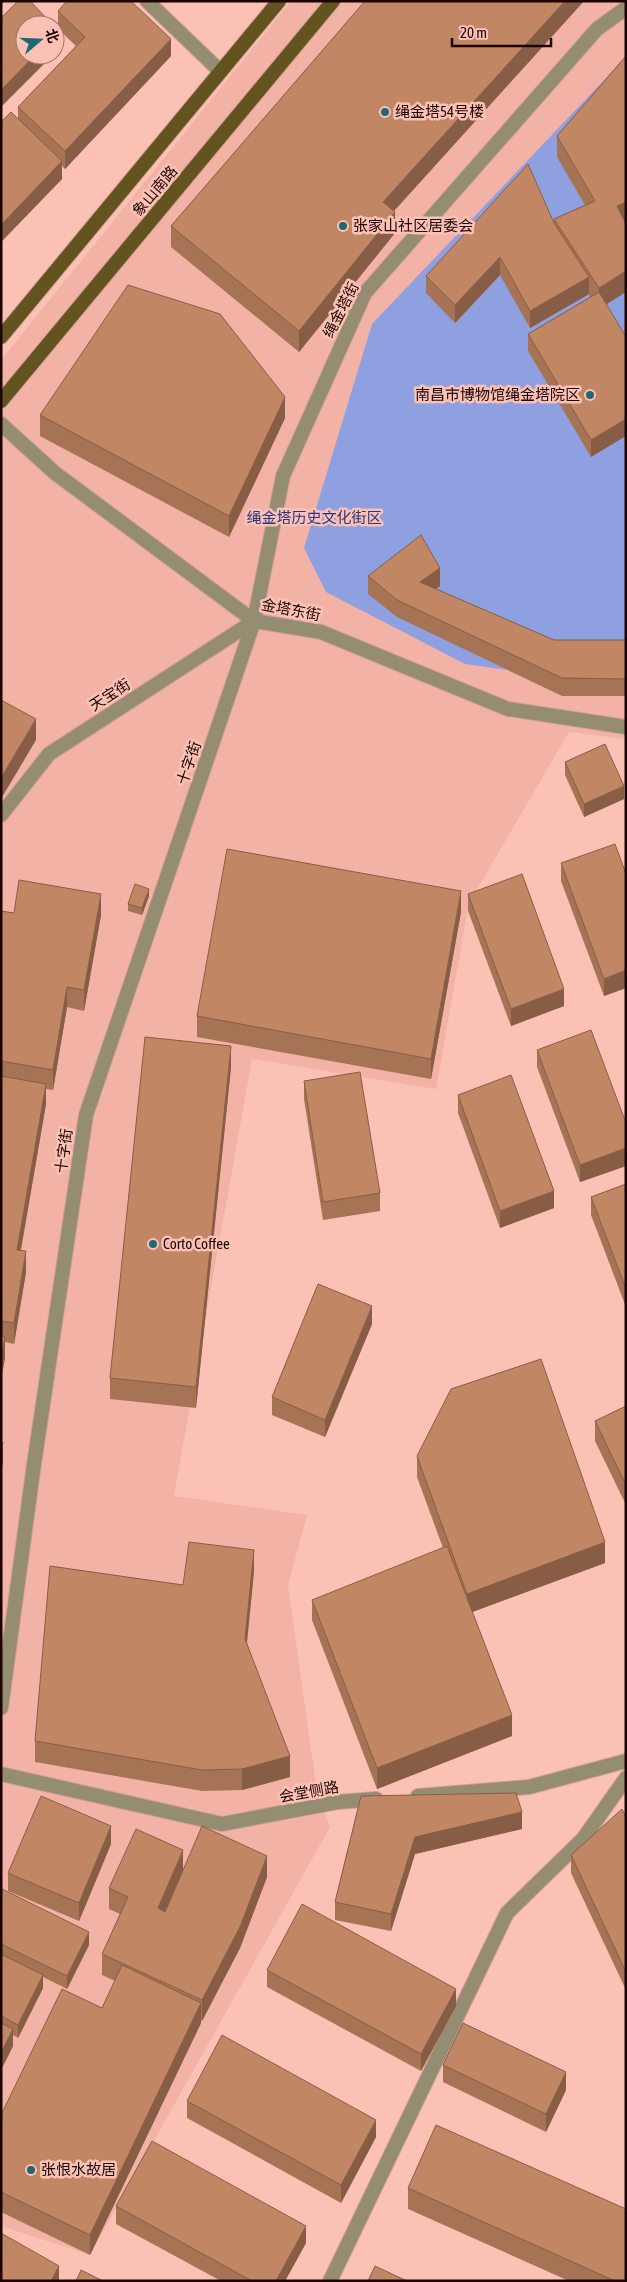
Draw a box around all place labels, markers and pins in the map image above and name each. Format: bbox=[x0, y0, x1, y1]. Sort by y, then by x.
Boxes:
place label: 绳金塔54号楼 bbox=[395, 103, 484, 120]
marker: 绳金塔54号楼 bbox=[379, 106, 391, 118]
place label: 张家山社区居委会 bbox=[353, 217, 473, 234]
marker: 张家山社区居委会 bbox=[337, 220, 349, 232]
place label: 南昌市博物馆绳金塔院区 bbox=[415, 386, 580, 403]
marker: 南昌市博物馆绳金塔院区 bbox=[584, 389, 596, 401]
place label: Corto Coffee bbox=[163, 1235, 230, 1252]
marker: Corto Coffee bbox=[147, 1238, 159, 1250]
place label: 张恨水故居 bbox=[41, 2161, 116, 2178]
marker: 张恨水故居 bbox=[25, 2164, 37, 2176]

